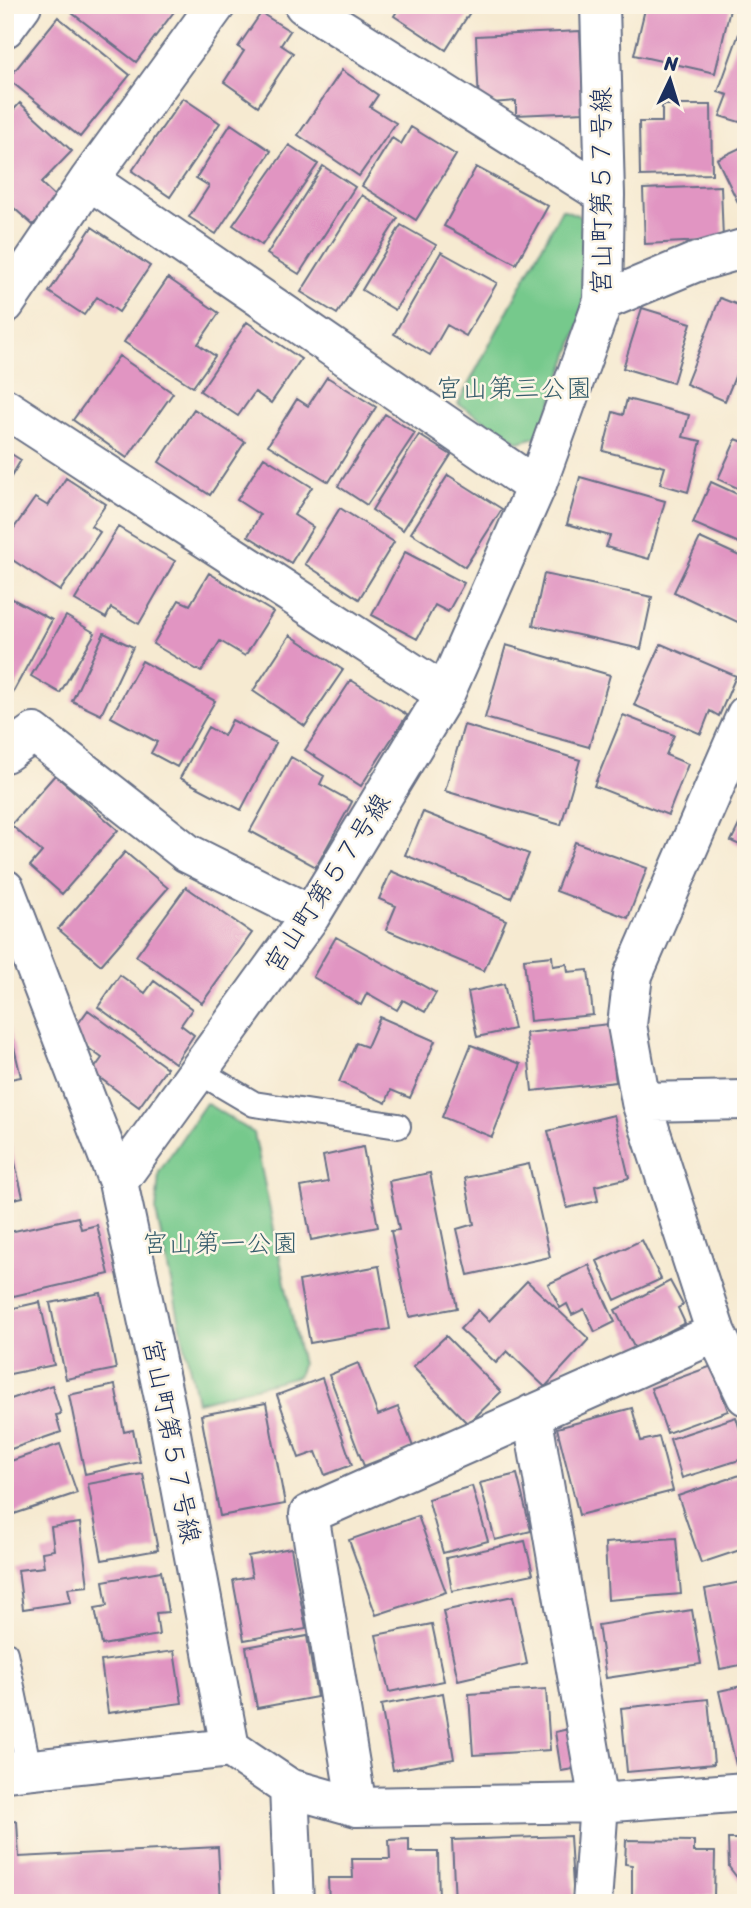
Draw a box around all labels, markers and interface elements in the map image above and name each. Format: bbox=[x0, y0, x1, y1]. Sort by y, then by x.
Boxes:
north arrow bbox=[636, 46, 706, 116]
text: N bbox=[662, 47, 680, 81]
street label: 宮山町第５７号線 bbox=[578, 87, 624, 295]
park label: 宮山第三公園 bbox=[436, 365, 592, 411]
street label: 宮山町第５７号線 bbox=[251, 783, 403, 983]
park label: 宮山第一公園 bbox=[142, 1220, 298, 1266]
street label: 宮山町第５７号線 bbox=[130, 1335, 214, 1547]

